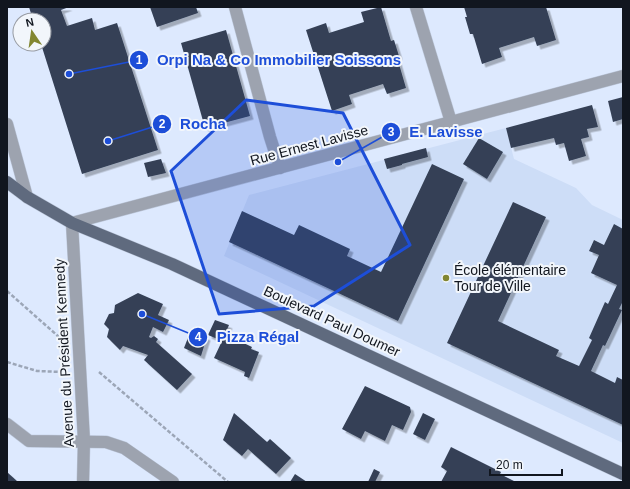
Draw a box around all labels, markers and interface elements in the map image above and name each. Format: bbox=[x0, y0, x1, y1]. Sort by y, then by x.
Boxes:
north arrow bbox=[12, 12, 52, 52]
text: N bbox=[25, 16, 35, 29]
callout: Orpi Na & Co Immobilier Soissons bbox=[129, 46, 410, 73]
text: Orpi Na & Co Immobilier Soissons bbox=[157, 51, 401, 68]
text: 1 bbox=[136, 53, 143, 67]
callout: Rocha bbox=[152, 110, 234, 137]
text: Rocha bbox=[180, 115, 227, 132]
text: 2 bbox=[159, 117, 166, 131]
callout: E. Lavisse bbox=[381, 118, 491, 145]
street label: Rue Ernest Lavisse bbox=[248, 122, 370, 168]
text: E. Lavisse bbox=[409, 123, 483, 140]
text: 3 bbox=[388, 125, 395, 139]
street label: Avenue du Président Kennedy bbox=[51, 258, 77, 448]
place label: École élémentaire Tour de Ville bbox=[454, 262, 566, 294]
marker: École élémentaire Tour de Ville bbox=[441, 273, 451, 283]
street label: Boulevard Paul Doumer bbox=[261, 282, 403, 360]
callout: Pizza Régal bbox=[188, 324, 307, 351]
text: Pizza Régal bbox=[217, 328, 299, 345]
text: 4 bbox=[195, 330, 202, 344]
scale bar bbox=[490, 451, 562, 477]
text: 20 m bbox=[496, 458, 523, 472]

